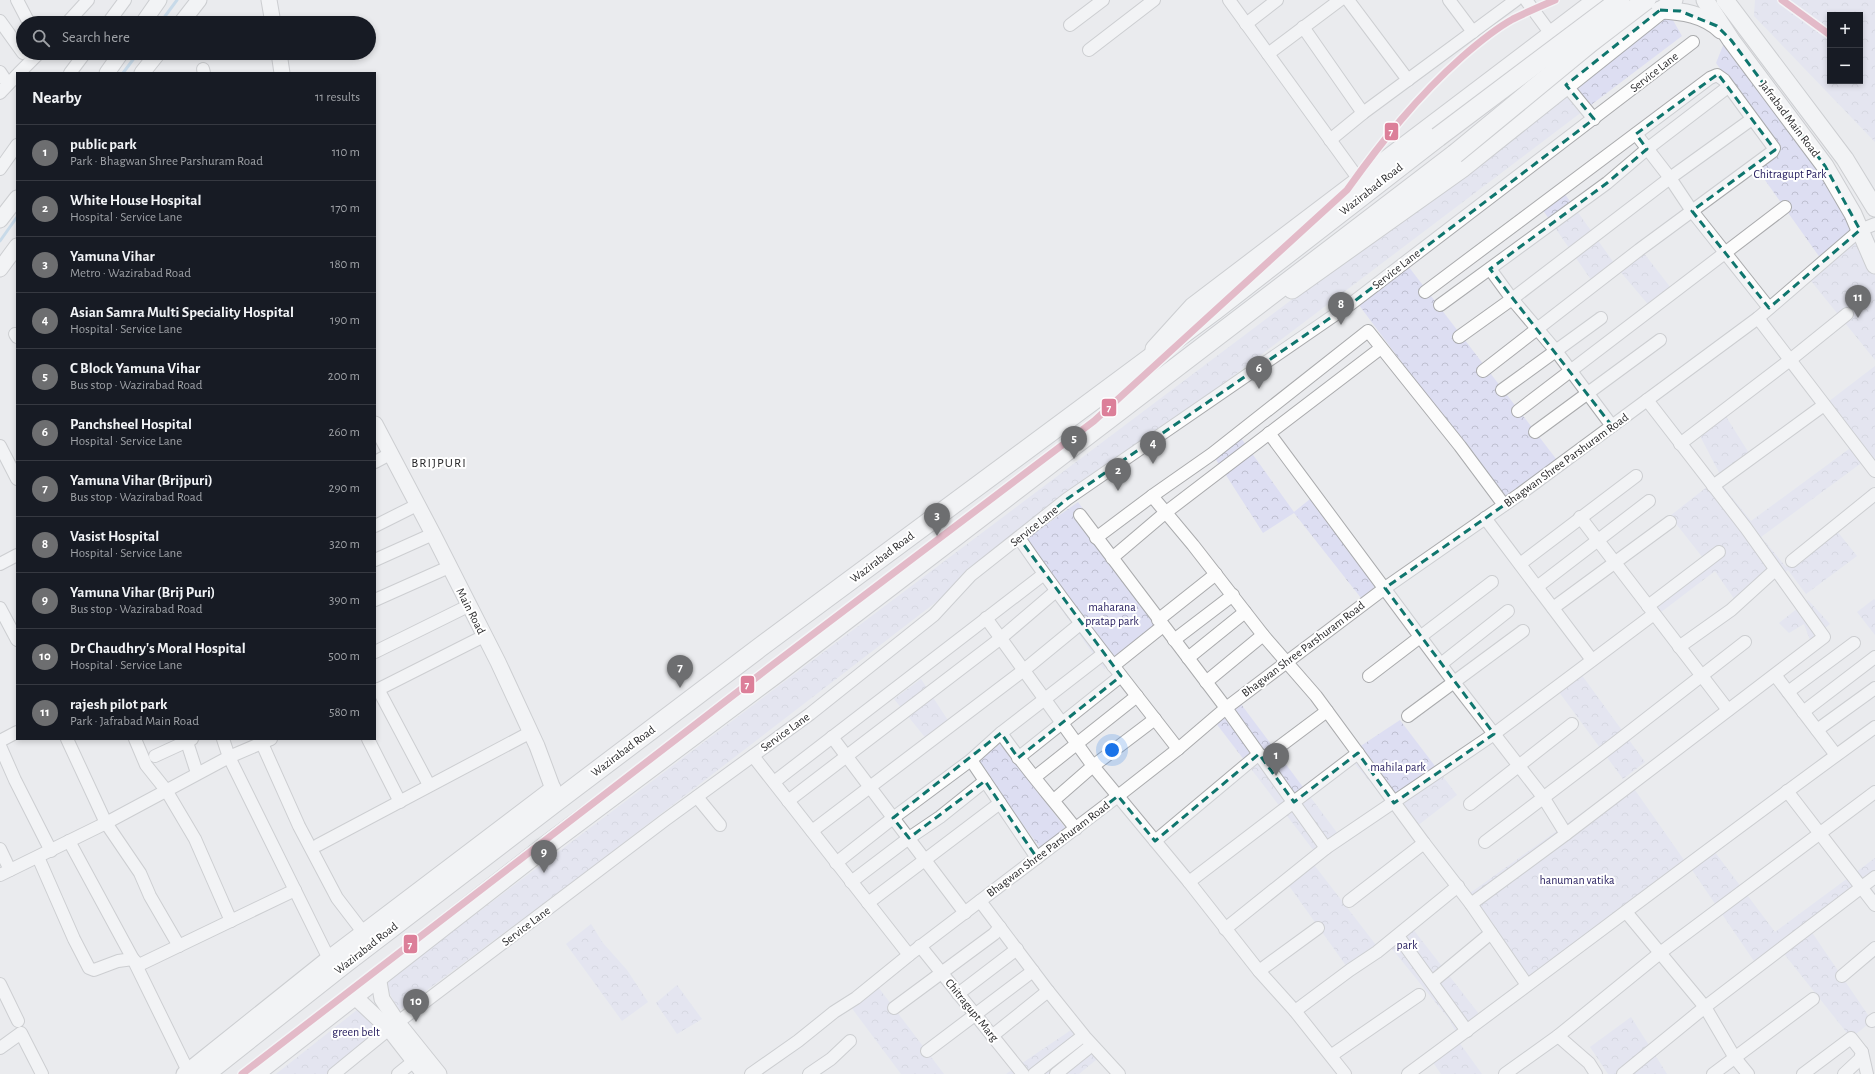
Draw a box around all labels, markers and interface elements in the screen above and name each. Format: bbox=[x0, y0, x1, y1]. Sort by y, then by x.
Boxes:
map controls bbox=[1827, 12, 1863, 84]
button: + bbox=[1827, 12, 1863, 48]
search box bbox=[16, 16, 376, 60]
icon: search bbox=[30, 27, 52, 49]
text: Search here bbox=[62, 30, 130, 45]
button: − bbox=[1827, 48, 1863, 84]
street label: Service Lane bbox=[1628, 50, 1680, 94]
street label: Jafrabad Main Road bbox=[1758, 79, 1822, 159]
text: Nearby bbox=[32, 89, 82, 106]
text: 11 results bbox=[315, 91, 360, 104]
line badge: 7 bbox=[1384, 122, 1399, 141]
text: 7 bbox=[1389, 126, 1394, 137]
text: public park bbox=[70, 137, 137, 152]
text: 1 bbox=[43, 146, 47, 159]
text: 110 m bbox=[332, 146, 360, 159]
text: Park · Bhagwan Shree Parshuram Road bbox=[70, 155, 263, 168]
street label: Wazirabad Road bbox=[1337, 161, 1405, 217]
park label: Chitragupt Park bbox=[1753, 168, 1827, 180]
text: White House Hospital bbox=[70, 193, 201, 208]
text: 2 bbox=[42, 202, 48, 215]
text: 170 m bbox=[331, 202, 360, 215]
text: Hospital · Service Lane bbox=[70, 211, 182, 224]
street label: Service Lane bbox=[1370, 247, 1422, 291]
text: Yamuna Vihar bbox=[70, 249, 155, 264]
text: 3 bbox=[42, 258, 48, 271]
text: 180 m bbox=[330, 258, 360, 271]
text: Metro · Wazirabad Road bbox=[70, 267, 191, 280]
pin: 11 bbox=[1845, 285, 1871, 318]
pin: 8 bbox=[1328, 292, 1354, 325]
text: Asian Samra Multi Speciality Hospital bbox=[70, 305, 294, 320]
text: 4 bbox=[42, 314, 48, 327]
text: 190 m bbox=[330, 314, 360, 327]
text: Hospital · Service Lane bbox=[70, 323, 182, 336]
pin: 6 bbox=[1246, 356, 1272, 389]
text: C Block Yamuna Vihar bbox=[70, 361, 200, 376]
text: 5 bbox=[42, 370, 48, 383]
text: 200 m bbox=[328, 370, 360, 383]
text: Bus stop · Wazirabad Road bbox=[70, 379, 203, 392]
line badge: 7 bbox=[1101, 398, 1117, 417]
text: 7 bbox=[1107, 402, 1112, 413]
street label: Bhagwan Shree Parshuram Road bbox=[1502, 411, 1630, 509]
text: Panchsheel Hospital bbox=[70, 417, 192, 432]
text: 6 bbox=[42, 426, 48, 439]
text: 260 m bbox=[329, 426, 360, 439]
pin: 5 bbox=[1061, 426, 1087, 459]
pin: 4 bbox=[1140, 431, 1166, 464]
text: Hospital · Service Lane bbox=[70, 435, 182, 448]
district label: BRIJPURI bbox=[411, 457, 467, 470]
pin: 2 bbox=[1105, 458, 1131, 491]
text: Yamuna Vihar (Brijpuri) bbox=[70, 473, 213, 488]
text: 7 bbox=[42, 482, 48, 495]
text: 290 m bbox=[329, 482, 360, 495]
text: Bus stop · Wazirabad Road bbox=[70, 491, 203, 504]
pin: 3 bbox=[924, 503, 950, 536]
street label: Service Lane bbox=[1008, 503, 1060, 549]
text: Vasist Hospital bbox=[70, 529, 159, 544]
street label: Wazirabad Road bbox=[848, 529, 916, 585]
text: 8 bbox=[42, 538, 48, 551]
text: 320 m bbox=[329, 538, 360, 551]
text: Hospital · Service Lane bbox=[70, 547, 182, 560]
text: Yamuna Vihar (Brij Puri) bbox=[70, 585, 215, 600]
street label: Main Road bbox=[454, 586, 488, 636]
text: 9 bbox=[42, 594, 48, 607]
text: 390 m bbox=[329, 594, 360, 607]
street label: Bhagwan Shree Parshuram Road bbox=[1239, 599, 1367, 699]
park label: maharana pratap park bbox=[1085, 601, 1139, 627]
text: Bus stop · Wazirabad Road bbox=[70, 603, 203, 616]
text: Dr Chaudhry's Moral Hospital bbox=[70, 641, 246, 656]
text: 10 bbox=[39, 650, 51, 663]
text: 500 m bbox=[328, 650, 360, 663]
pin: 7 bbox=[667, 655, 693, 688]
text: Hospital · Service Lane bbox=[70, 659, 182, 672]
line badge: 7 bbox=[740, 675, 755, 694]
text: 7 bbox=[745, 679, 750, 690]
text: rajesh pilot park bbox=[70, 697, 167, 712]
text: 11 bbox=[40, 706, 50, 719]
text: 580 m bbox=[329, 706, 360, 719]
street label: Service Lane bbox=[758, 710, 812, 754]
text: Park · Jafrabad Main Road bbox=[70, 715, 199, 728]
street label: Wazirabad Road bbox=[589, 723, 657, 779]
your location bbox=[1102, 740, 1122, 760]
pin: 1 bbox=[1263, 743, 1289, 776]
park label: mahila park bbox=[1370, 761, 1426, 773]
street label: Bhagwan Shree Parshuram Road bbox=[984, 799, 1112, 899]
pin: 9 bbox=[531, 840, 557, 873]
park label: hanuman vatika bbox=[1540, 874, 1615, 886]
street label: Service Lane bbox=[500, 904, 552, 948]
street label: Wazirabad Road bbox=[332, 920, 400, 976]
line badge: 7 bbox=[403, 934, 418, 954]
text: 7 bbox=[408, 939, 413, 950]
park label: park bbox=[1397, 939, 1418, 951]
street label: Chitragupt Marg bbox=[943, 976, 1001, 1044]
pin: 10 bbox=[403, 989, 429, 1022]
park label: green belt bbox=[332, 1026, 380, 1038]

